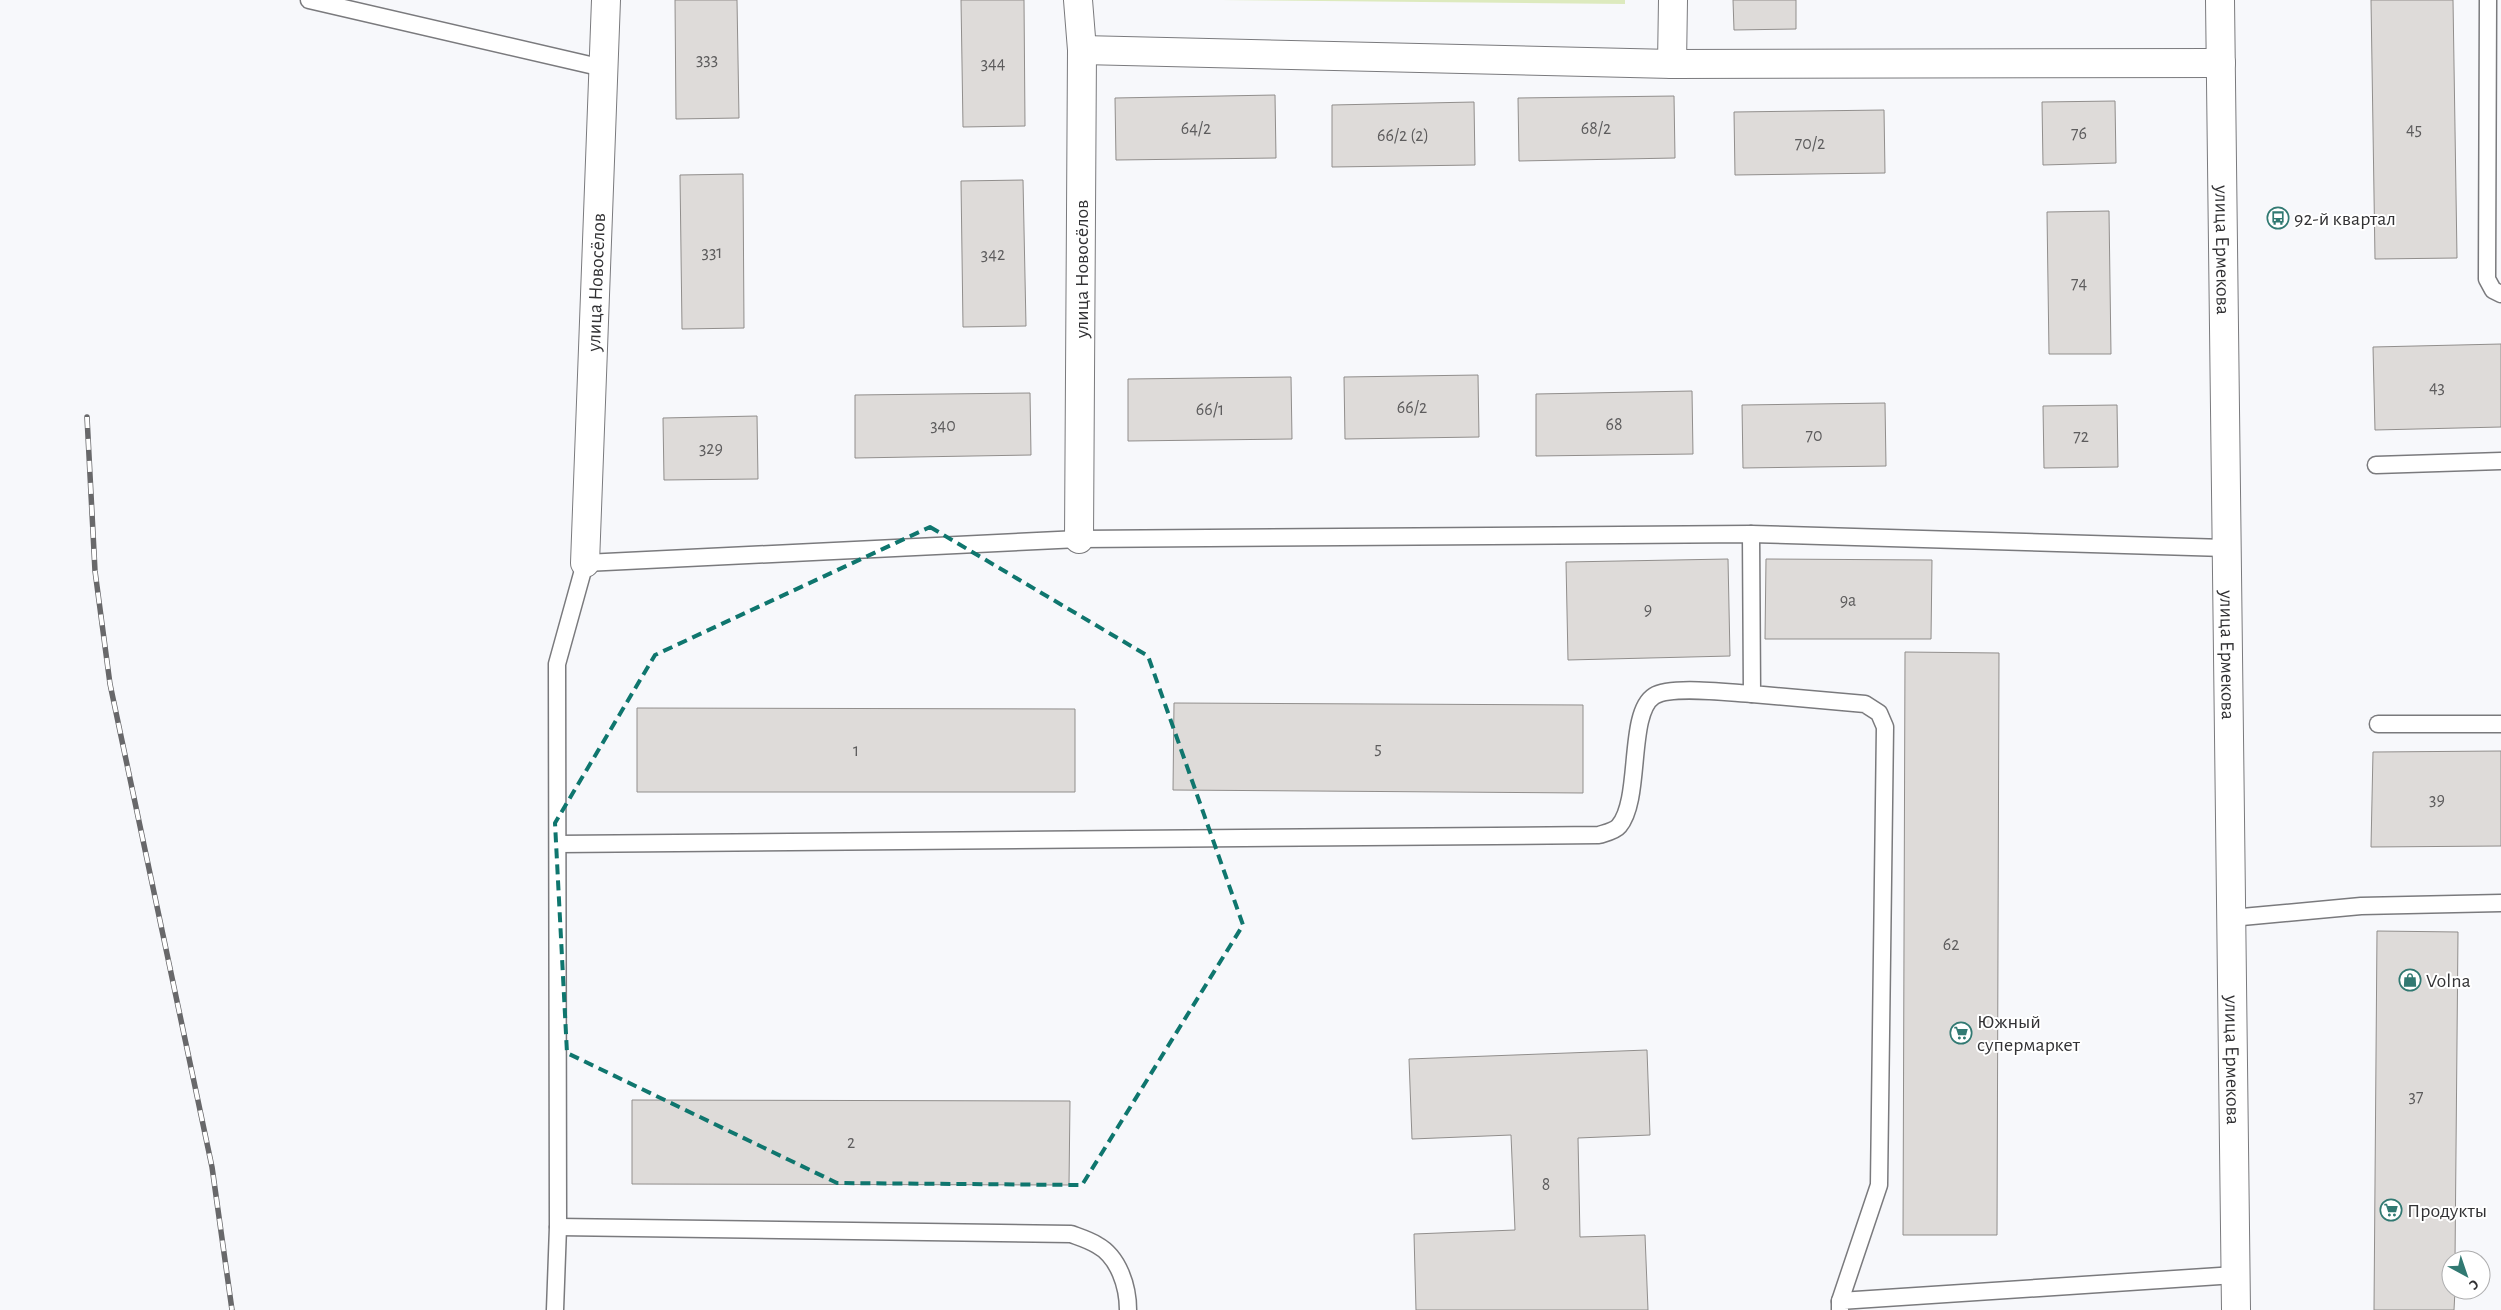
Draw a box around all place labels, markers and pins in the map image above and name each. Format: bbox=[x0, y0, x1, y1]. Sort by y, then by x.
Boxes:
bus stop icon: 92-й квартал bbox=[2266, 206, 2290, 230]
place label: 92-й квартал bbox=[2294, 209, 2396, 229]
shop icon: Volna bbox=[2398, 968, 2422, 992]
place label: Volna bbox=[2426, 971, 2471, 991]
place label: Южный супермаркет bbox=[1977, 1012, 2081, 1055]
supermarket icon: Южный супермаркет bbox=[1949, 1021, 1973, 1045]
supermarket icon: Продукты bbox=[2379, 1198, 2403, 1222]
place label: Продукты bbox=[2407, 1201, 2487, 1221]

